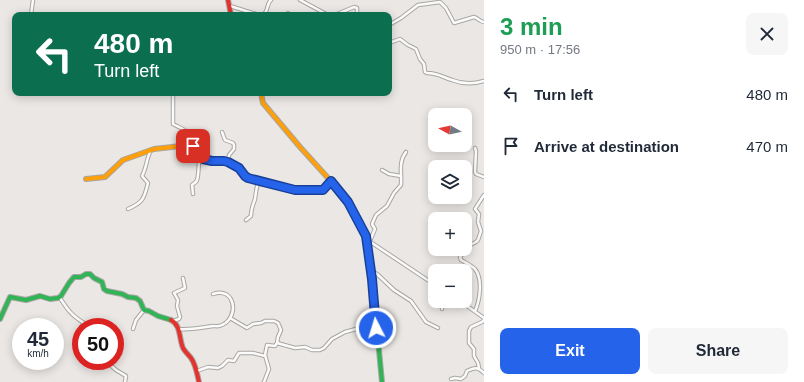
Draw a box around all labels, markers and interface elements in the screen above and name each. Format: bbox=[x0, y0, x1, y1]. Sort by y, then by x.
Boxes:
text: 3 min bbox=[500, 13, 563, 40]
button: close bbox=[746, 13, 788, 55]
icon: left bbox=[28, 28, 80, 80]
text: 480 m bbox=[94, 28, 173, 59]
text: 950 m · 17:56 bbox=[500, 42, 580, 57]
text: Turn left bbox=[94, 61, 159, 81]
icon: left bbox=[500, 83, 522, 105]
text: Turn left bbox=[534, 86, 593, 103]
text: 480 m bbox=[746, 86, 788, 103]
north arrow bbox=[428, 108, 472, 152]
map controls bbox=[428, 108, 472, 308]
pin bbox=[176, 129, 210, 163]
icon: arrive bbox=[182, 135, 204, 157]
icon: arrive bbox=[500, 135, 522, 157]
text: Arrive at destination bbox=[534, 138, 679, 155]
text: 470 m bbox=[746, 138, 788, 155]
button: layers bbox=[428, 160, 472, 204]
button: + bbox=[428, 212, 472, 256]
button: − bbox=[428, 264, 472, 308]
position arrow bbox=[355, 307, 397, 349]
speed limit sign: 50 bbox=[72, 318, 124, 370]
text: 45 bbox=[27, 328, 49, 350]
button: Exit bbox=[500, 328, 640, 374]
button: Share bbox=[648, 328, 788, 374]
text: km/h bbox=[27, 348, 49, 359]

